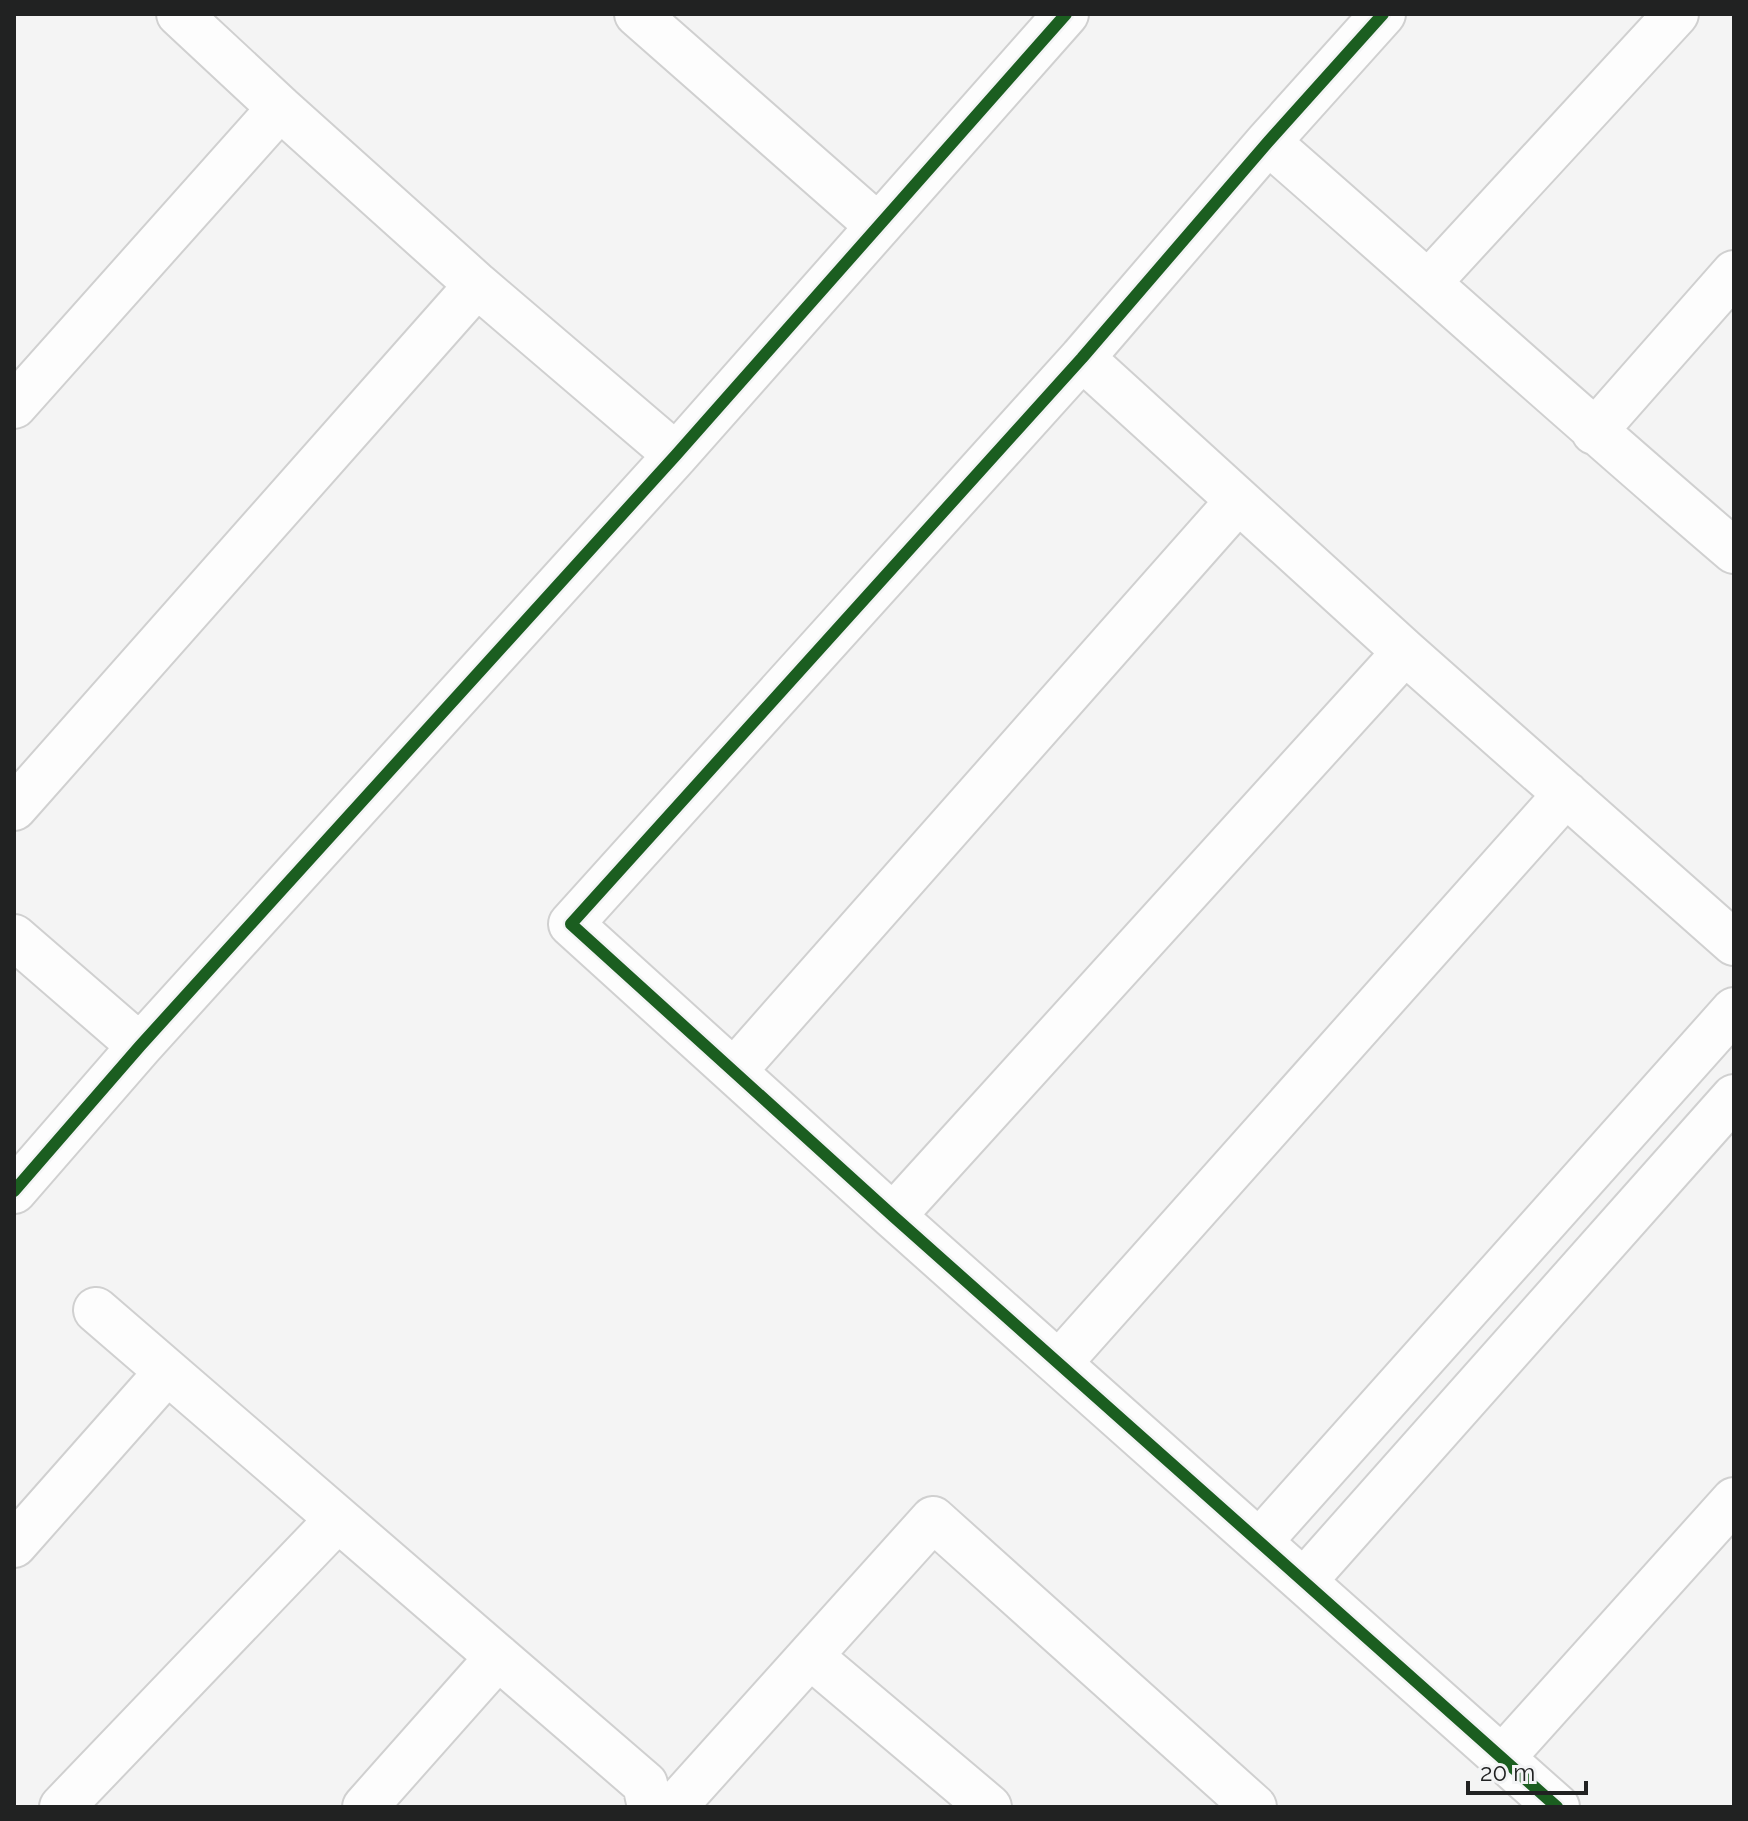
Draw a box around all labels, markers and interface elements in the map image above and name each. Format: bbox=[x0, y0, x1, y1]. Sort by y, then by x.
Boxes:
scale bar bbox=[1468, 1745, 1586, 1795]
text: 20 m bbox=[1480, 1758, 1535, 1787]

